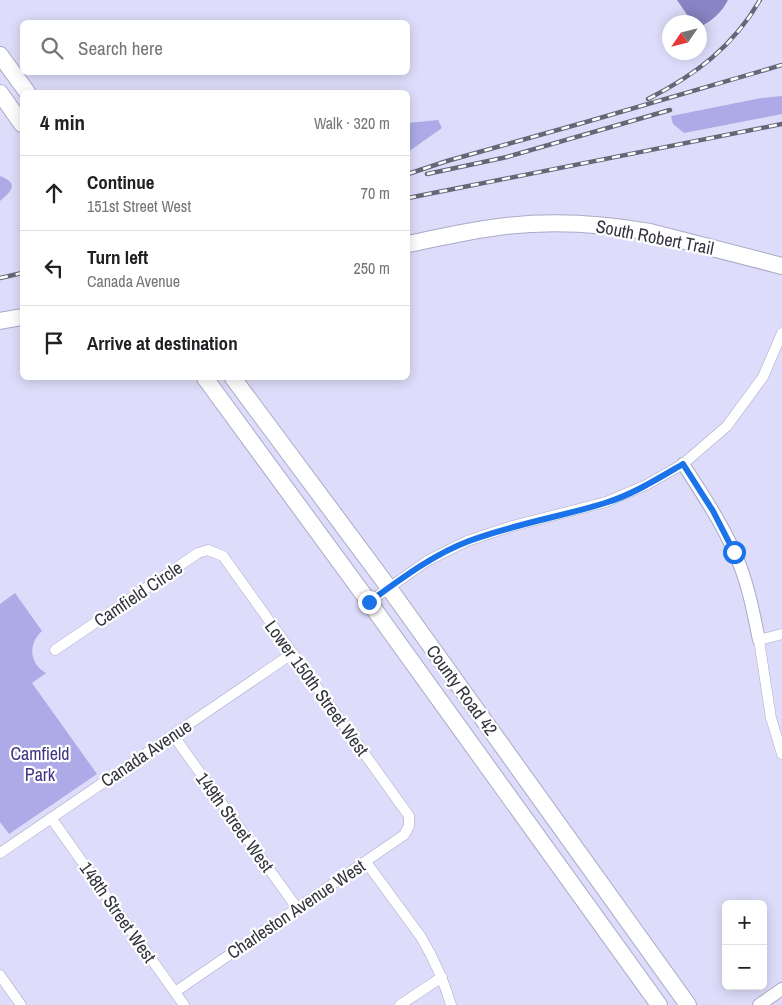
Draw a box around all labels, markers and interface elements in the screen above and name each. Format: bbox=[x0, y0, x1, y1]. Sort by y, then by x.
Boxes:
north arrow bbox=[662, 15, 707, 60]
search box bbox=[20, 20, 410, 75]
icon: search bbox=[38, 34, 66, 62]
text: Search here bbox=[78, 35, 163, 61]
text: 4 min bbox=[40, 108, 85, 137]
text: Walk · 320 m bbox=[314, 112, 390, 134]
text: Continue bbox=[87, 169, 155, 195]
icon: ahead bbox=[40, 179, 68, 207]
text: 70 m bbox=[361, 182, 390, 204]
text: 151st Street West bbox=[87, 195, 191, 217]
street label: South Robert Trail bbox=[594, 213, 716, 261]
text: Turn left bbox=[87, 244, 148, 270]
icon: left bbox=[40, 254, 68, 282]
text: 250 m bbox=[354, 257, 390, 279]
text: Canada Avenue bbox=[87, 270, 180, 292]
icon: arrive bbox=[40, 329, 68, 357]
text: Arrive at destination bbox=[87, 330, 238, 356]
route start bbox=[723, 541, 746, 564]
street label: Camfield Circle bbox=[89, 555, 187, 633]
route end bbox=[358, 591, 381, 614]
street label: Lower 150th Street West bbox=[259, 615, 375, 761]
street label: County Road 42 bbox=[421, 640, 503, 740]
street label: Canada Avenue bbox=[96, 713, 196, 793]
park label: Camfield Park bbox=[10, 741, 70, 787]
street label: 149th Street West bbox=[190, 767, 280, 877]
street label: Charleston Avenue West bbox=[222, 853, 370, 965]
street label: 148th Street West bbox=[74, 857, 162, 967]
map controls bbox=[722, 900, 767, 990]
button: + bbox=[722, 900, 767, 945]
button: − bbox=[722, 945, 767, 990]

